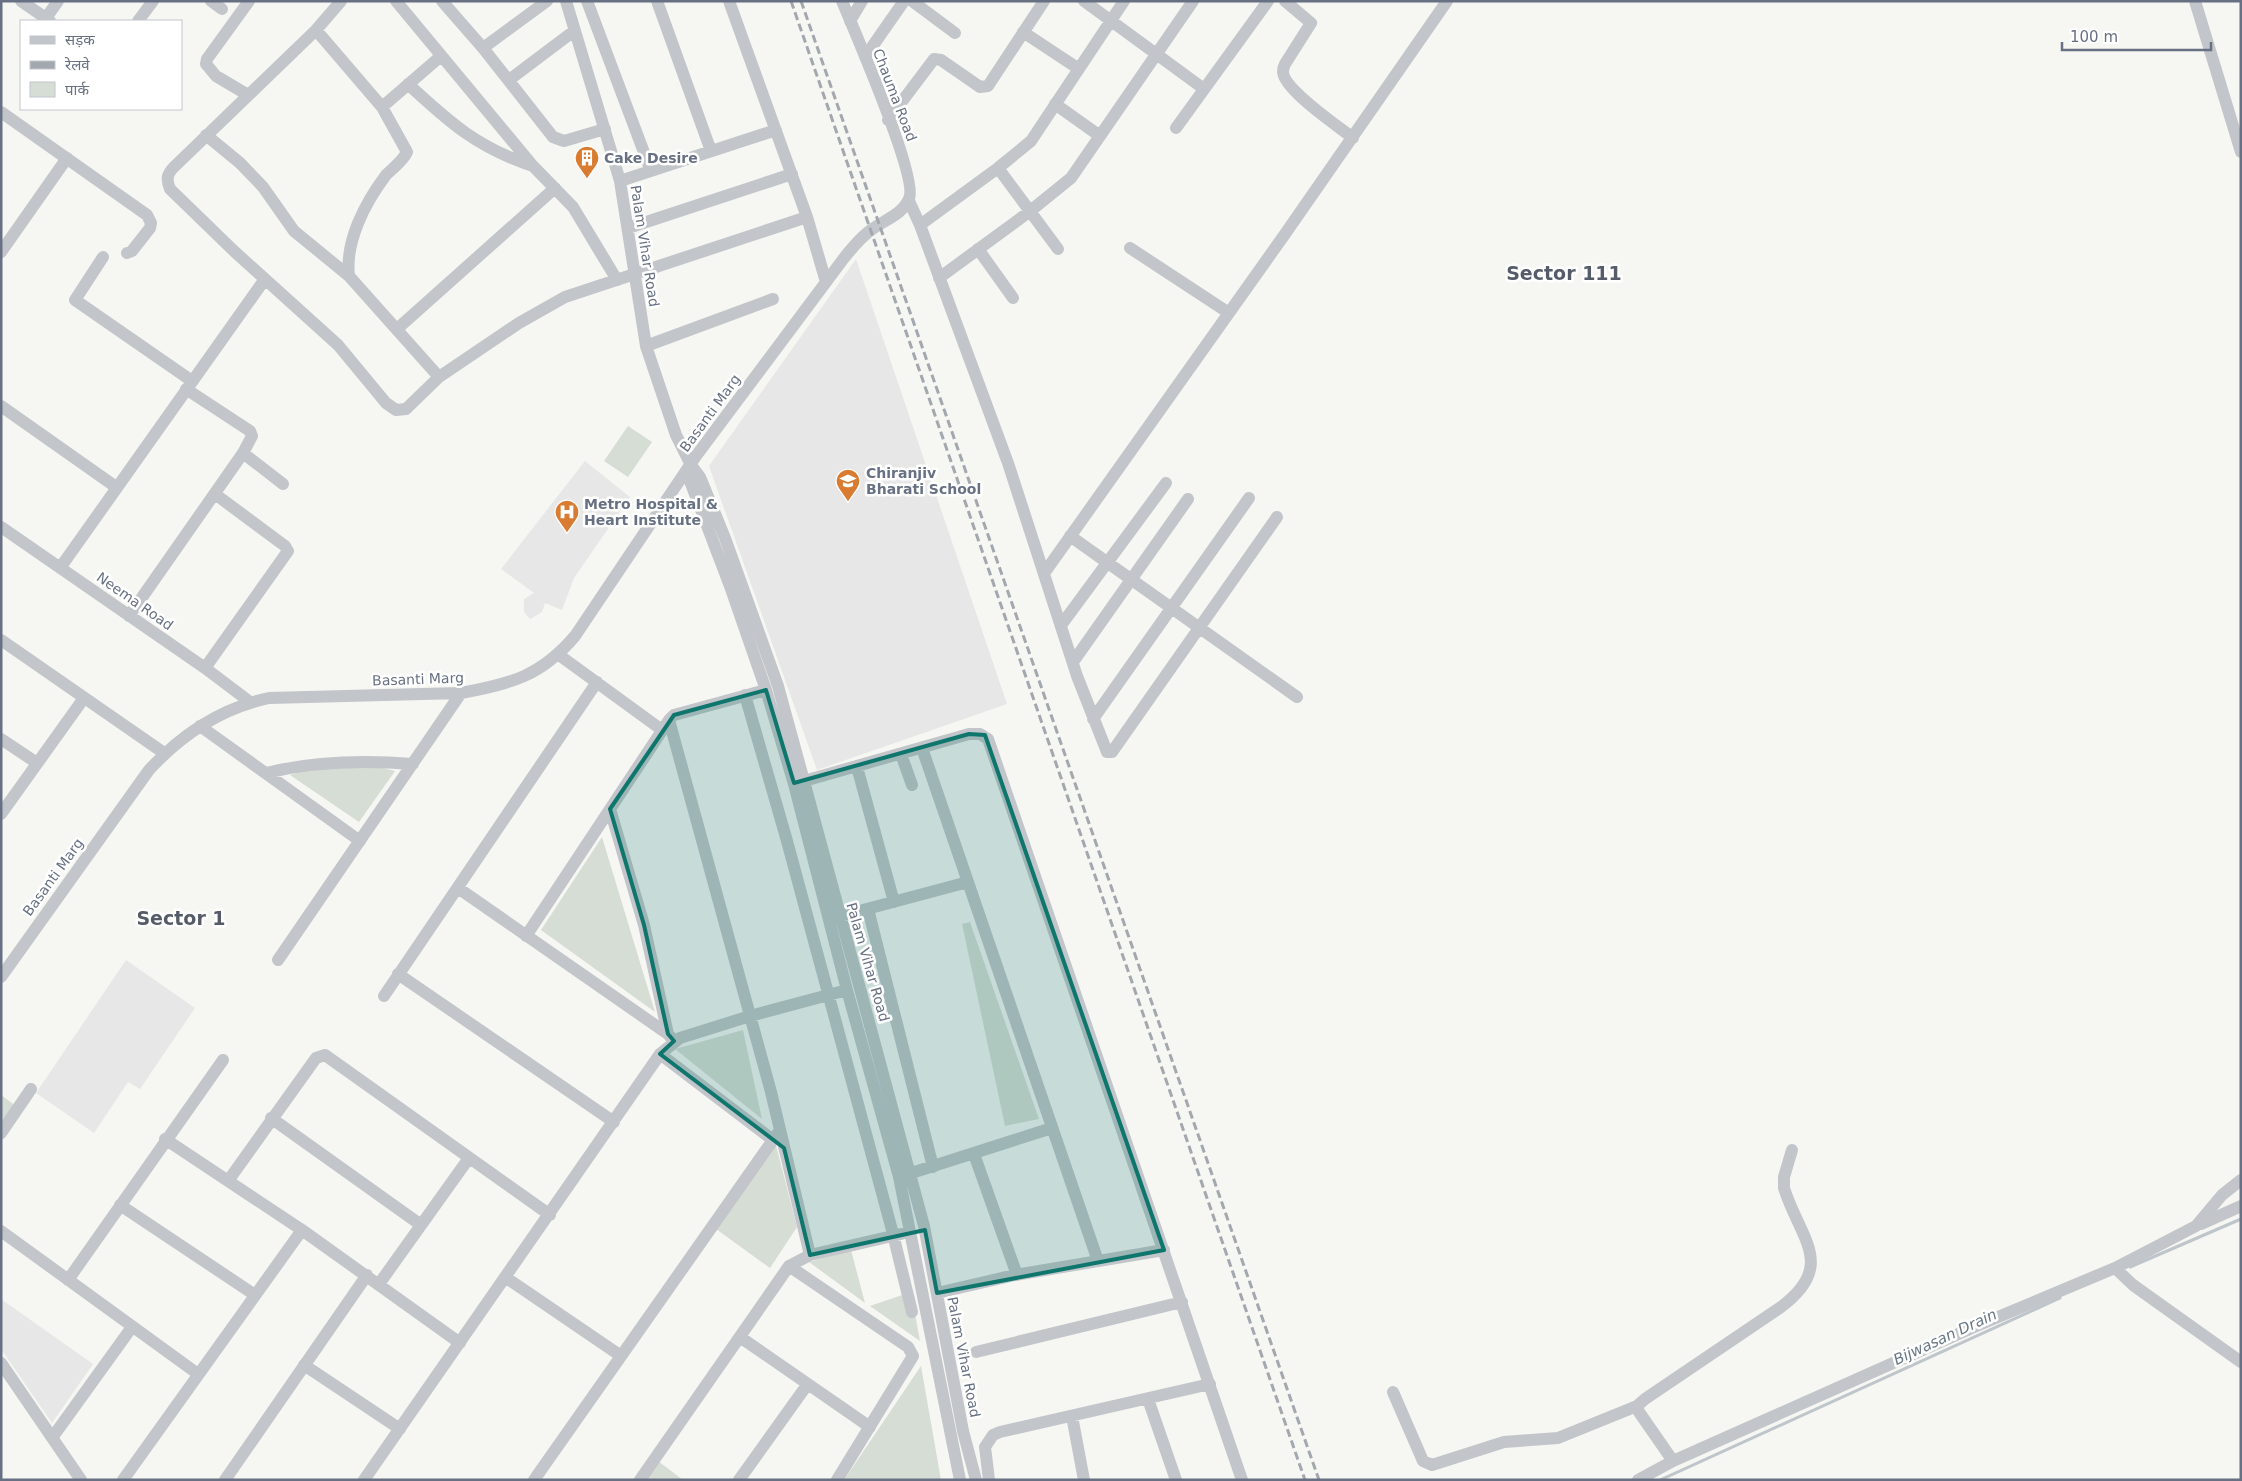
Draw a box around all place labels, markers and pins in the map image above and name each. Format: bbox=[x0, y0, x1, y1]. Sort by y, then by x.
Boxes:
building icon: Cake Desire bbox=[574, 145, 600, 179]
place label: Cake Desire bbox=[604, 150, 698, 166]
place label: Chiranjiv Bharati School bbox=[866, 465, 981, 497]
school or university icon: Chiranjiv Bharati School bbox=[835, 468, 861, 502]
place label: Metro Hospital & Heart Institute bbox=[584, 496, 718, 528]
hospital icon: Metro Hospital & Heart Institute bbox=[554, 499, 580, 533]

